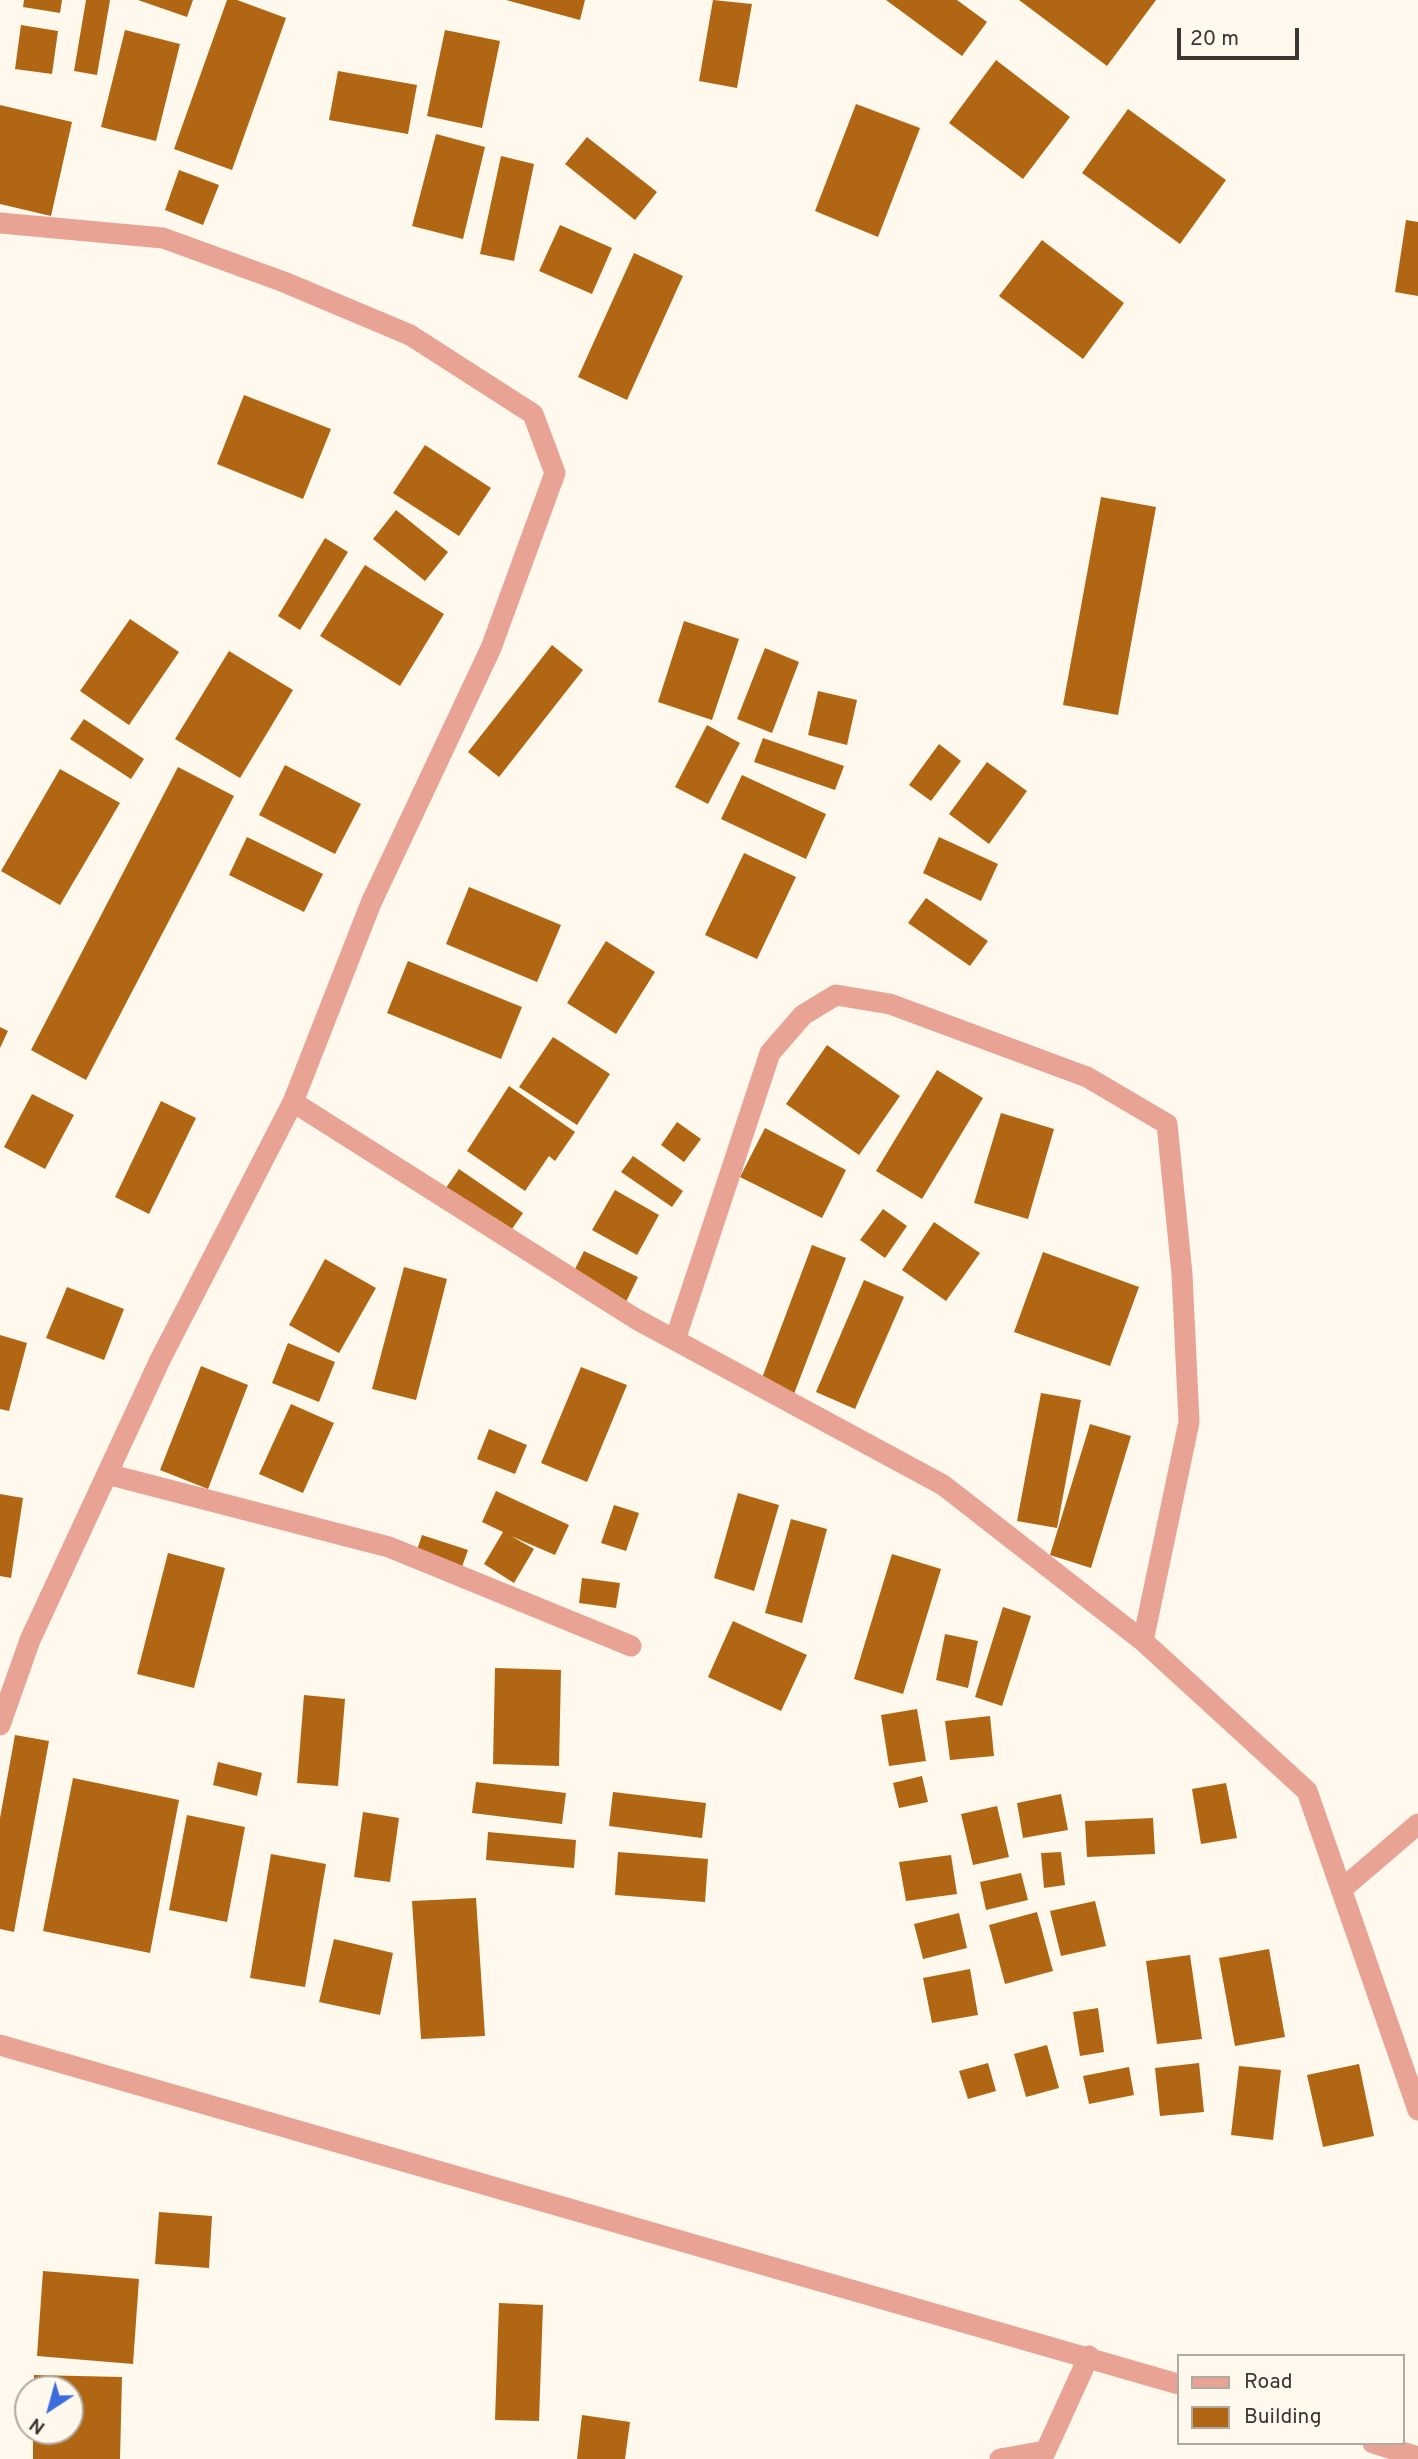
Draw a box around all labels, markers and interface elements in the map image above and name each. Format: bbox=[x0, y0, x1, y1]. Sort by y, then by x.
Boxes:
scale bar bbox=[1180, 14, 1302, 58]
text: 20 m bbox=[1190, 26, 1239, 53]
legend bbox=[1176, 2354, 1404, 2445]
text: Road bbox=[1244, 2369, 1293, 2396]
north arrow bbox=[14, 2375, 84, 2445]
text: Building bbox=[1244, 2404, 1322, 2431]
text: N bbox=[25, 2412, 50, 2439]

